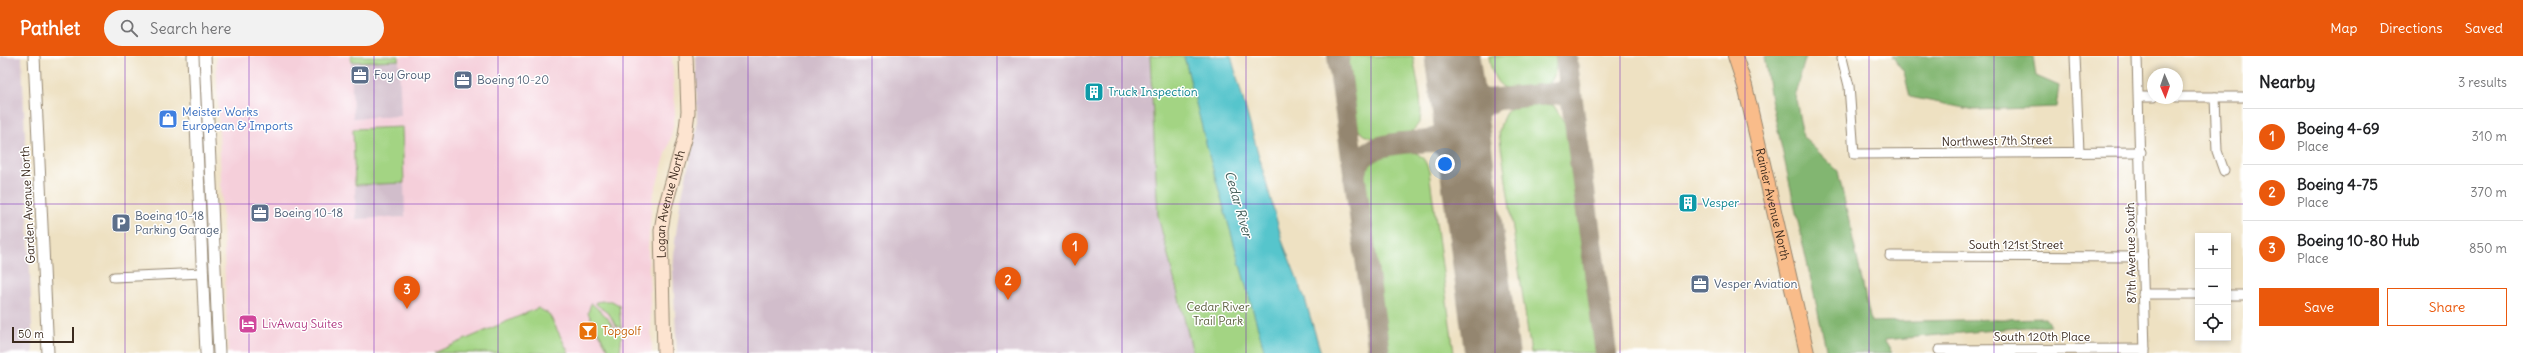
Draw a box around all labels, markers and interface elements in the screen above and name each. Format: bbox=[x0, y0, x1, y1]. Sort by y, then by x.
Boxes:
search box bbox=[104, 10, 384, 46]
text: Pathlet bbox=[20, 16, 80, 40]
icon: search bbox=[118, 17, 140, 39]
text: Search here bbox=[150, 19, 231, 38]
text: Map bbox=[2330, 19, 2357, 37]
text: Directions bbox=[2379, 19, 2443, 37]
text: Saved bbox=[2465, 19, 2503, 37]
office icon: Foy Group bbox=[349, 64, 371, 86]
place label: Foy Group bbox=[374, 67, 431, 82]
north arrow bbox=[2147, 68, 2183, 104]
office icon: Boeing 10-20 bbox=[452, 69, 474, 91]
text: Nearby bbox=[2259, 71, 2315, 93]
place label: Boeing 10-20 bbox=[477, 72, 549, 87]
text: 3 results bbox=[2458, 74, 2507, 91]
building icon: Truck Inspection bbox=[1083, 81, 1105, 103]
place label: Truck Inspection bbox=[1108, 84, 1198, 99]
place label: Meister Works European & Imports bbox=[182, 104, 293, 133]
shop icon: Meister Works European & Imports bbox=[157, 108, 179, 130]
text: Boeing 4-69 bbox=[2297, 119, 2380, 138]
text: 1 bbox=[2269, 128, 2275, 145]
text: 310 m bbox=[2472, 128, 2507, 145]
street label: Northwest 7th Street bbox=[1942, 132, 2052, 149]
text: Place bbox=[2297, 138, 2328, 155]
street label: Garden Avenue North bbox=[17, 146, 38, 264]
street label: Rainier Avenue North bbox=[1753, 146, 1793, 262]
street label: Logan Avenue North bbox=[653, 148, 688, 258]
your location bbox=[1435, 154, 1455, 174]
water label: Cedar River bbox=[1221, 169, 1257, 241]
text: Boeing 4-75 bbox=[2297, 175, 2378, 194]
text: 2 bbox=[2268, 184, 2276, 201]
text: 370 m bbox=[2470, 184, 2507, 201]
building icon: Vesper bbox=[1677, 192, 1699, 214]
text: Place bbox=[2297, 194, 2328, 211]
place label: Vesper bbox=[1702, 195, 1739, 210]
office icon: Boeing 10-18 bbox=[249, 202, 271, 224]
street label: 87th Avenue South bbox=[2122, 202, 2139, 304]
place label: Boeing 10-18 bbox=[274, 205, 343, 220]
place label: Boeing 10-18 Parking Garage bbox=[135, 208, 219, 237]
parking icon: Boeing 10-18 Parking Garage bbox=[110, 212, 132, 234]
text: Boeing 10-80 Hub bbox=[2297, 231, 2419, 250]
pin: 1 bbox=[1062, 233, 1088, 266]
map controls bbox=[2195, 233, 2231, 341]
button: + bbox=[2195, 233, 2231, 269]
street label: South 121st Street bbox=[1969, 237, 2063, 252]
text: 3 bbox=[2268, 240, 2276, 257]
text: 850 m bbox=[2469, 240, 2507, 257]
text: Place bbox=[2297, 250, 2328, 267]
pin: 2 bbox=[995, 267, 1021, 300]
button: − bbox=[2195, 269, 2231, 305]
office icon: Vesper Aviation bbox=[1689, 273, 1711, 295]
pin: 3 bbox=[394, 276, 420, 309]
place label: Vesper Aviation bbox=[1714, 276, 1797, 291]
button: Save bbox=[2259, 288, 2379, 326]
button: Share bbox=[2387, 288, 2507, 326]
park label: Cedar River Trail Park bbox=[1186, 299, 1250, 328]
button: locate bbox=[2195, 305, 2231, 341]
hotel icon: LivAway Suites bbox=[237, 313, 259, 335]
place label: LivAway Suites bbox=[262, 316, 343, 331]
bar icon: Topgolf bbox=[577, 320, 599, 342]
place label: Topgolf bbox=[602, 323, 642, 338]
scale bar bbox=[12, 325, 74, 344]
text: 50 m bbox=[18, 327, 44, 341]
street label: South 120th Place bbox=[1994, 329, 2090, 344]

